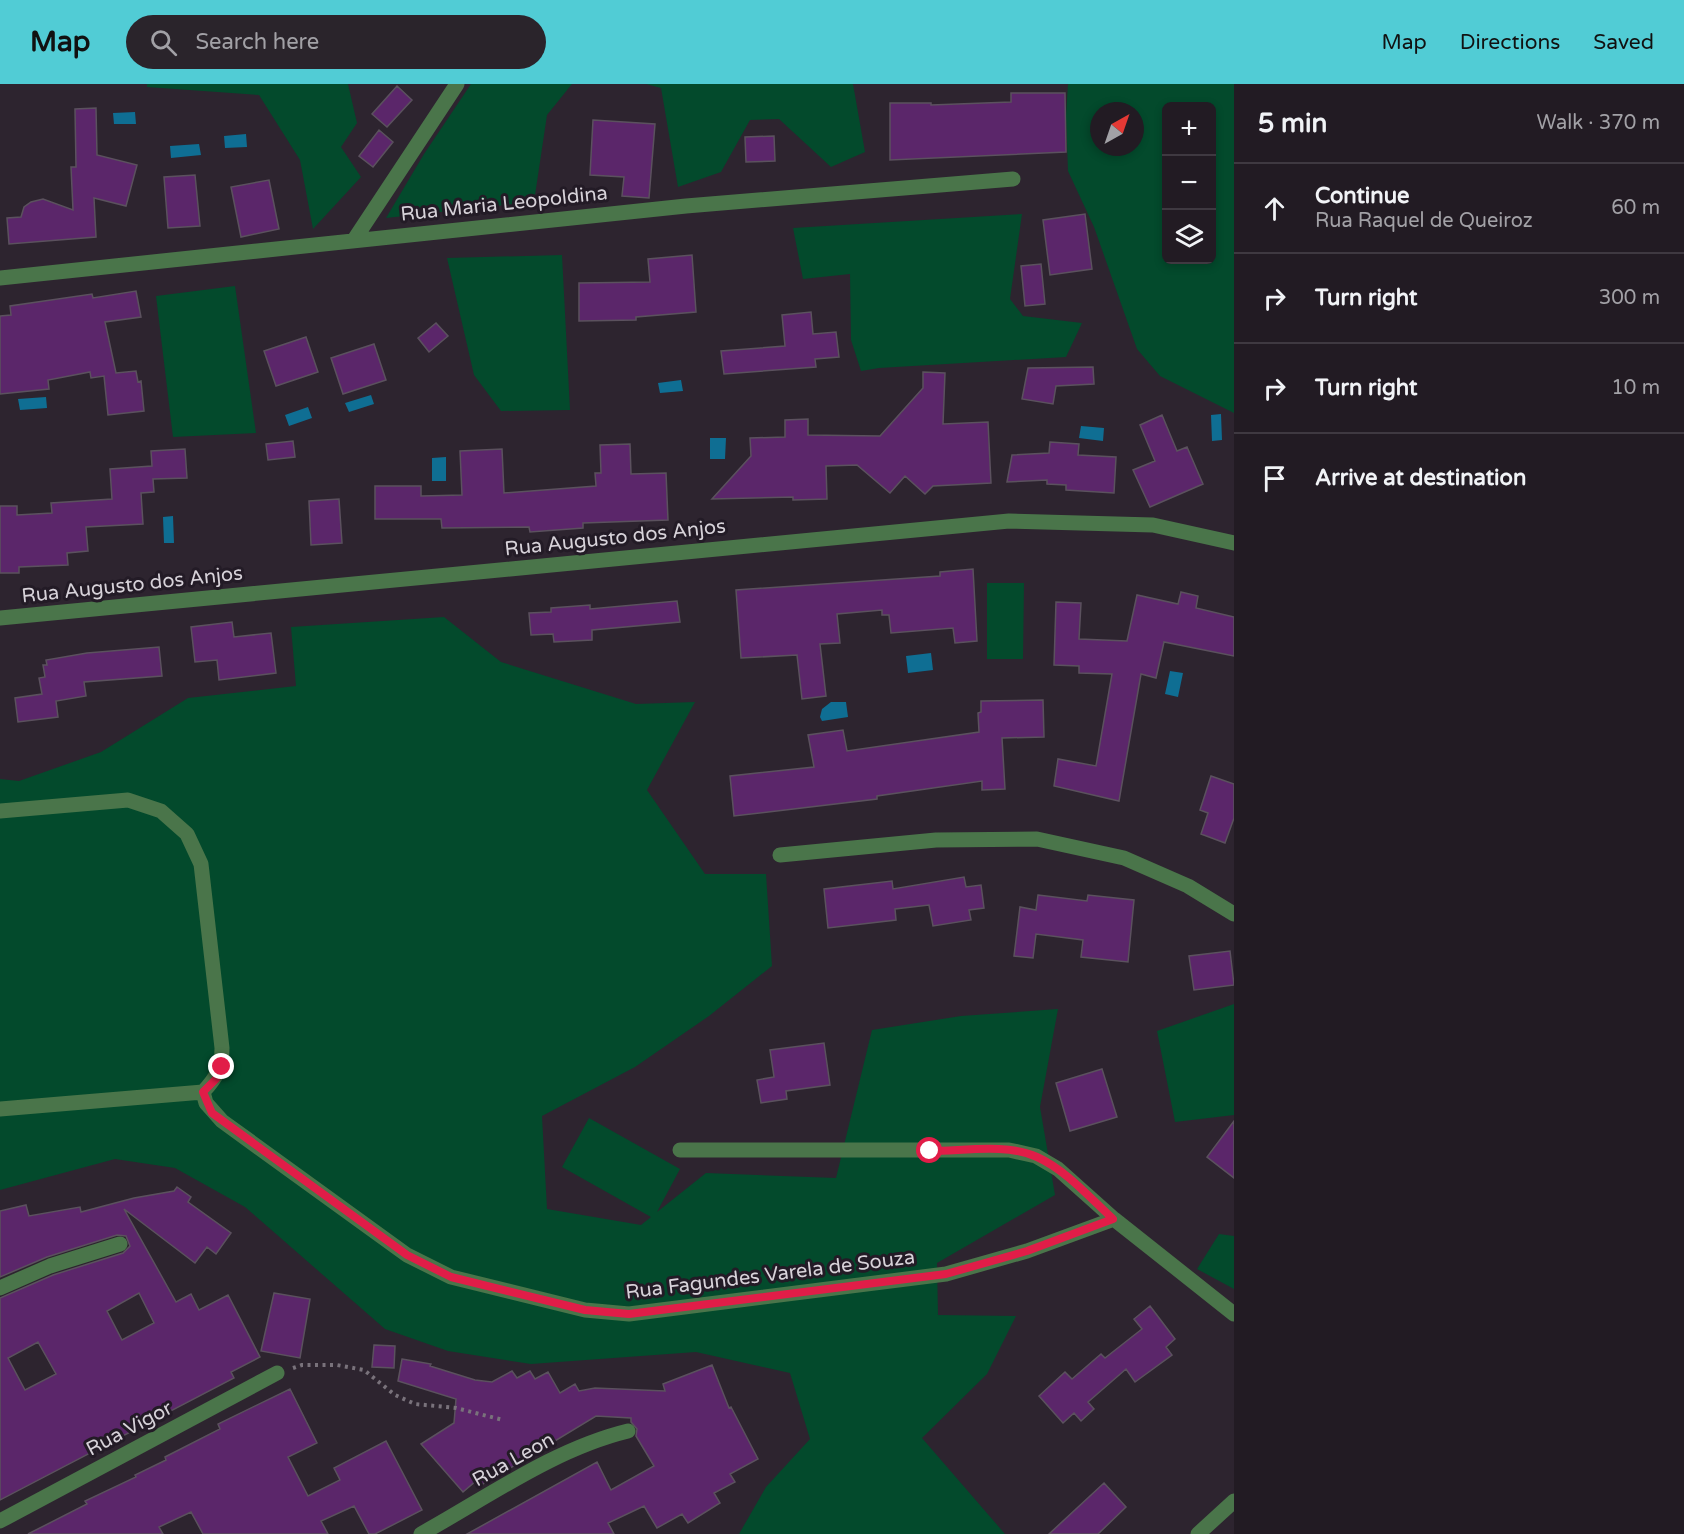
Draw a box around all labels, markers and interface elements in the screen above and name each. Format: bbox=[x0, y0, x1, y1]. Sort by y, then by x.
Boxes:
search box bbox=[126, 15, 546, 69]
text: Map bbox=[30, 25, 90, 59]
icon: search bbox=[147, 26, 180, 59]
text: Search here bbox=[195, 29, 319, 55]
text: Map bbox=[1381, 30, 1427, 55]
text: Directions bbox=[1460, 30, 1560, 55]
text: Saved bbox=[1593, 30, 1654, 55]
north arrow bbox=[1090, 102, 1144, 156]
map controls bbox=[1162, 102, 1216, 264]
button: + bbox=[1162, 102, 1216, 156]
text: 5 min bbox=[1258, 108, 1327, 139]
text: Walk · 370 m bbox=[1537, 111, 1660, 135]
button: − bbox=[1162, 156, 1216, 210]
street label: Rua Maria Leopoldina bbox=[399, 181, 609, 227]
text: Continue bbox=[1315, 183, 1410, 209]
icon: ahead bbox=[1258, 192, 1291, 225]
text: 60 m bbox=[1611, 196, 1660, 220]
text: Rua Raquel de Queiroz bbox=[1315, 209, 1533, 233]
button: layers bbox=[1162, 210, 1216, 264]
icon: right bbox=[1258, 282, 1291, 315]
text: Turn right bbox=[1315, 285, 1417, 311]
text: 300 m bbox=[1599, 286, 1660, 310]
icon: right bbox=[1258, 372, 1291, 405]
text: Turn right bbox=[1315, 375, 1417, 401]
text: 10 m bbox=[1611, 376, 1660, 400]
icon: arrive bbox=[1258, 462, 1291, 495]
text: Arrive at destination bbox=[1315, 465, 1526, 491]
street label: Rua Augusto dos Anjos bbox=[503, 514, 727, 562]
street label: Rua Augusto dos Anjos bbox=[20, 561, 244, 609]
route end bbox=[208, 1053, 234, 1079]
route start bbox=[916, 1137, 942, 1163]
street label: Rua Fagundes Varela de Souza bbox=[624, 1245, 916, 1305]
street label: Rua Vigor bbox=[82, 1396, 177, 1462]
street label: Rua Leon bbox=[468, 1428, 559, 1492]

